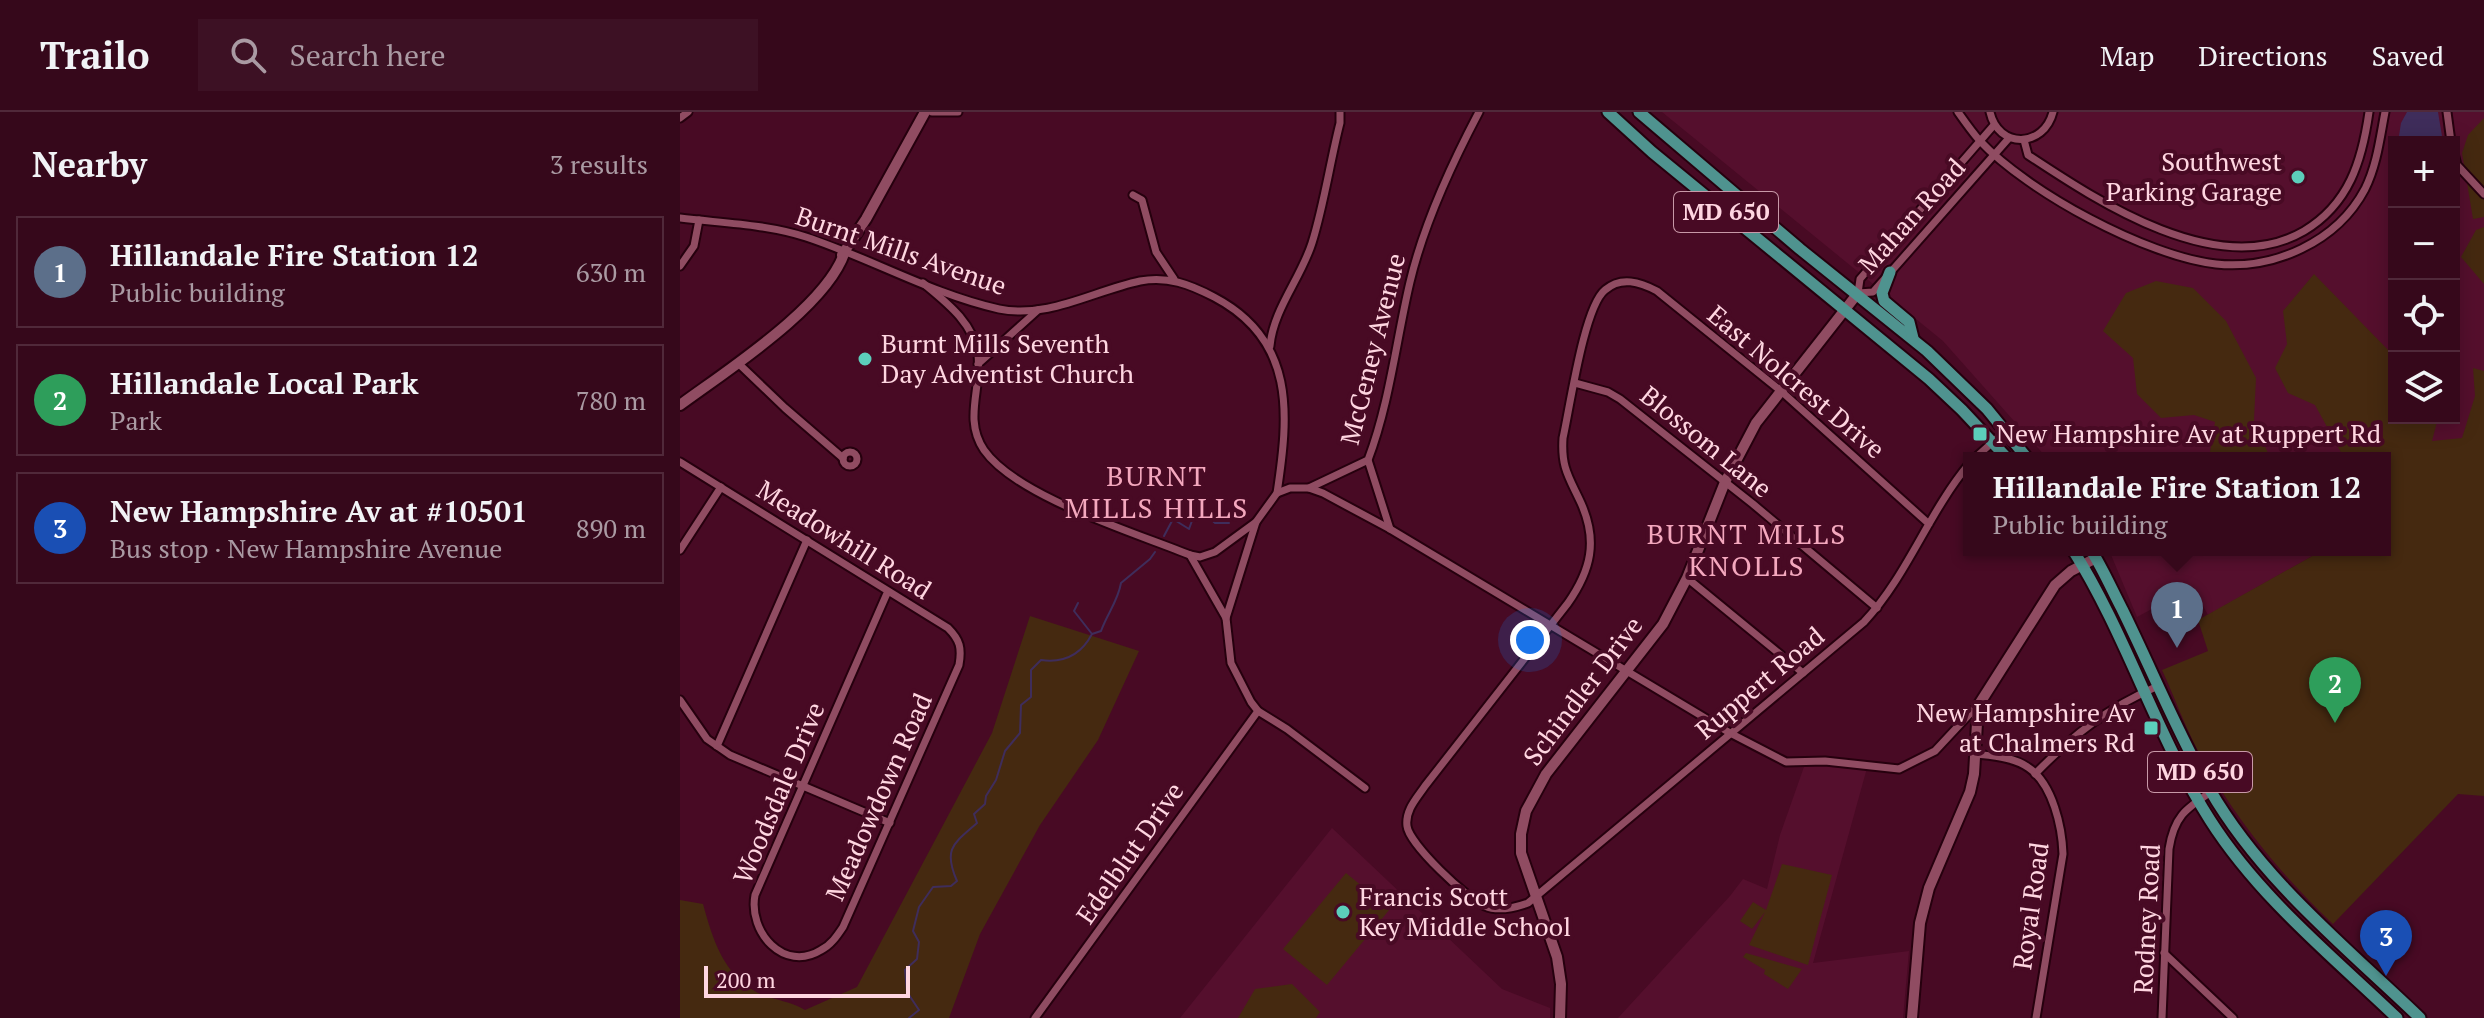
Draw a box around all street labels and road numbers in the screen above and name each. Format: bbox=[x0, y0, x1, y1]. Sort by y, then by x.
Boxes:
street label: Mahan Road bbox=[1850, 151, 1972, 280]
road number: MD 650 bbox=[1674, 192, 1778, 232]
street label: Burnt Mills Avenue bbox=[792, 198, 1011, 302]
street label: McCeney Avenue bbox=[1332, 250, 1412, 448]
street label: East Nolcrest Drive bbox=[1701, 297, 1892, 465]
street label: Blossom Lane bbox=[1634, 378, 1779, 505]
street label: Meadowhill Road bbox=[751, 472, 938, 606]
street label: Schindler Drive bbox=[1515, 609, 1649, 772]
street label: Ruppert Road bbox=[1688, 618, 1831, 746]
street label: Meadowdown Road bbox=[817, 688, 939, 906]
street label: Woodsdale Drive bbox=[725, 697, 832, 888]
road number: MD 650 bbox=[2148, 752, 2252, 792]
street label: Edelblut Drive bbox=[1068, 775, 1191, 930]
street label: Royal Road bbox=[2004, 840, 2056, 972]
street label: Rodney Road bbox=[2125, 843, 2167, 995]

